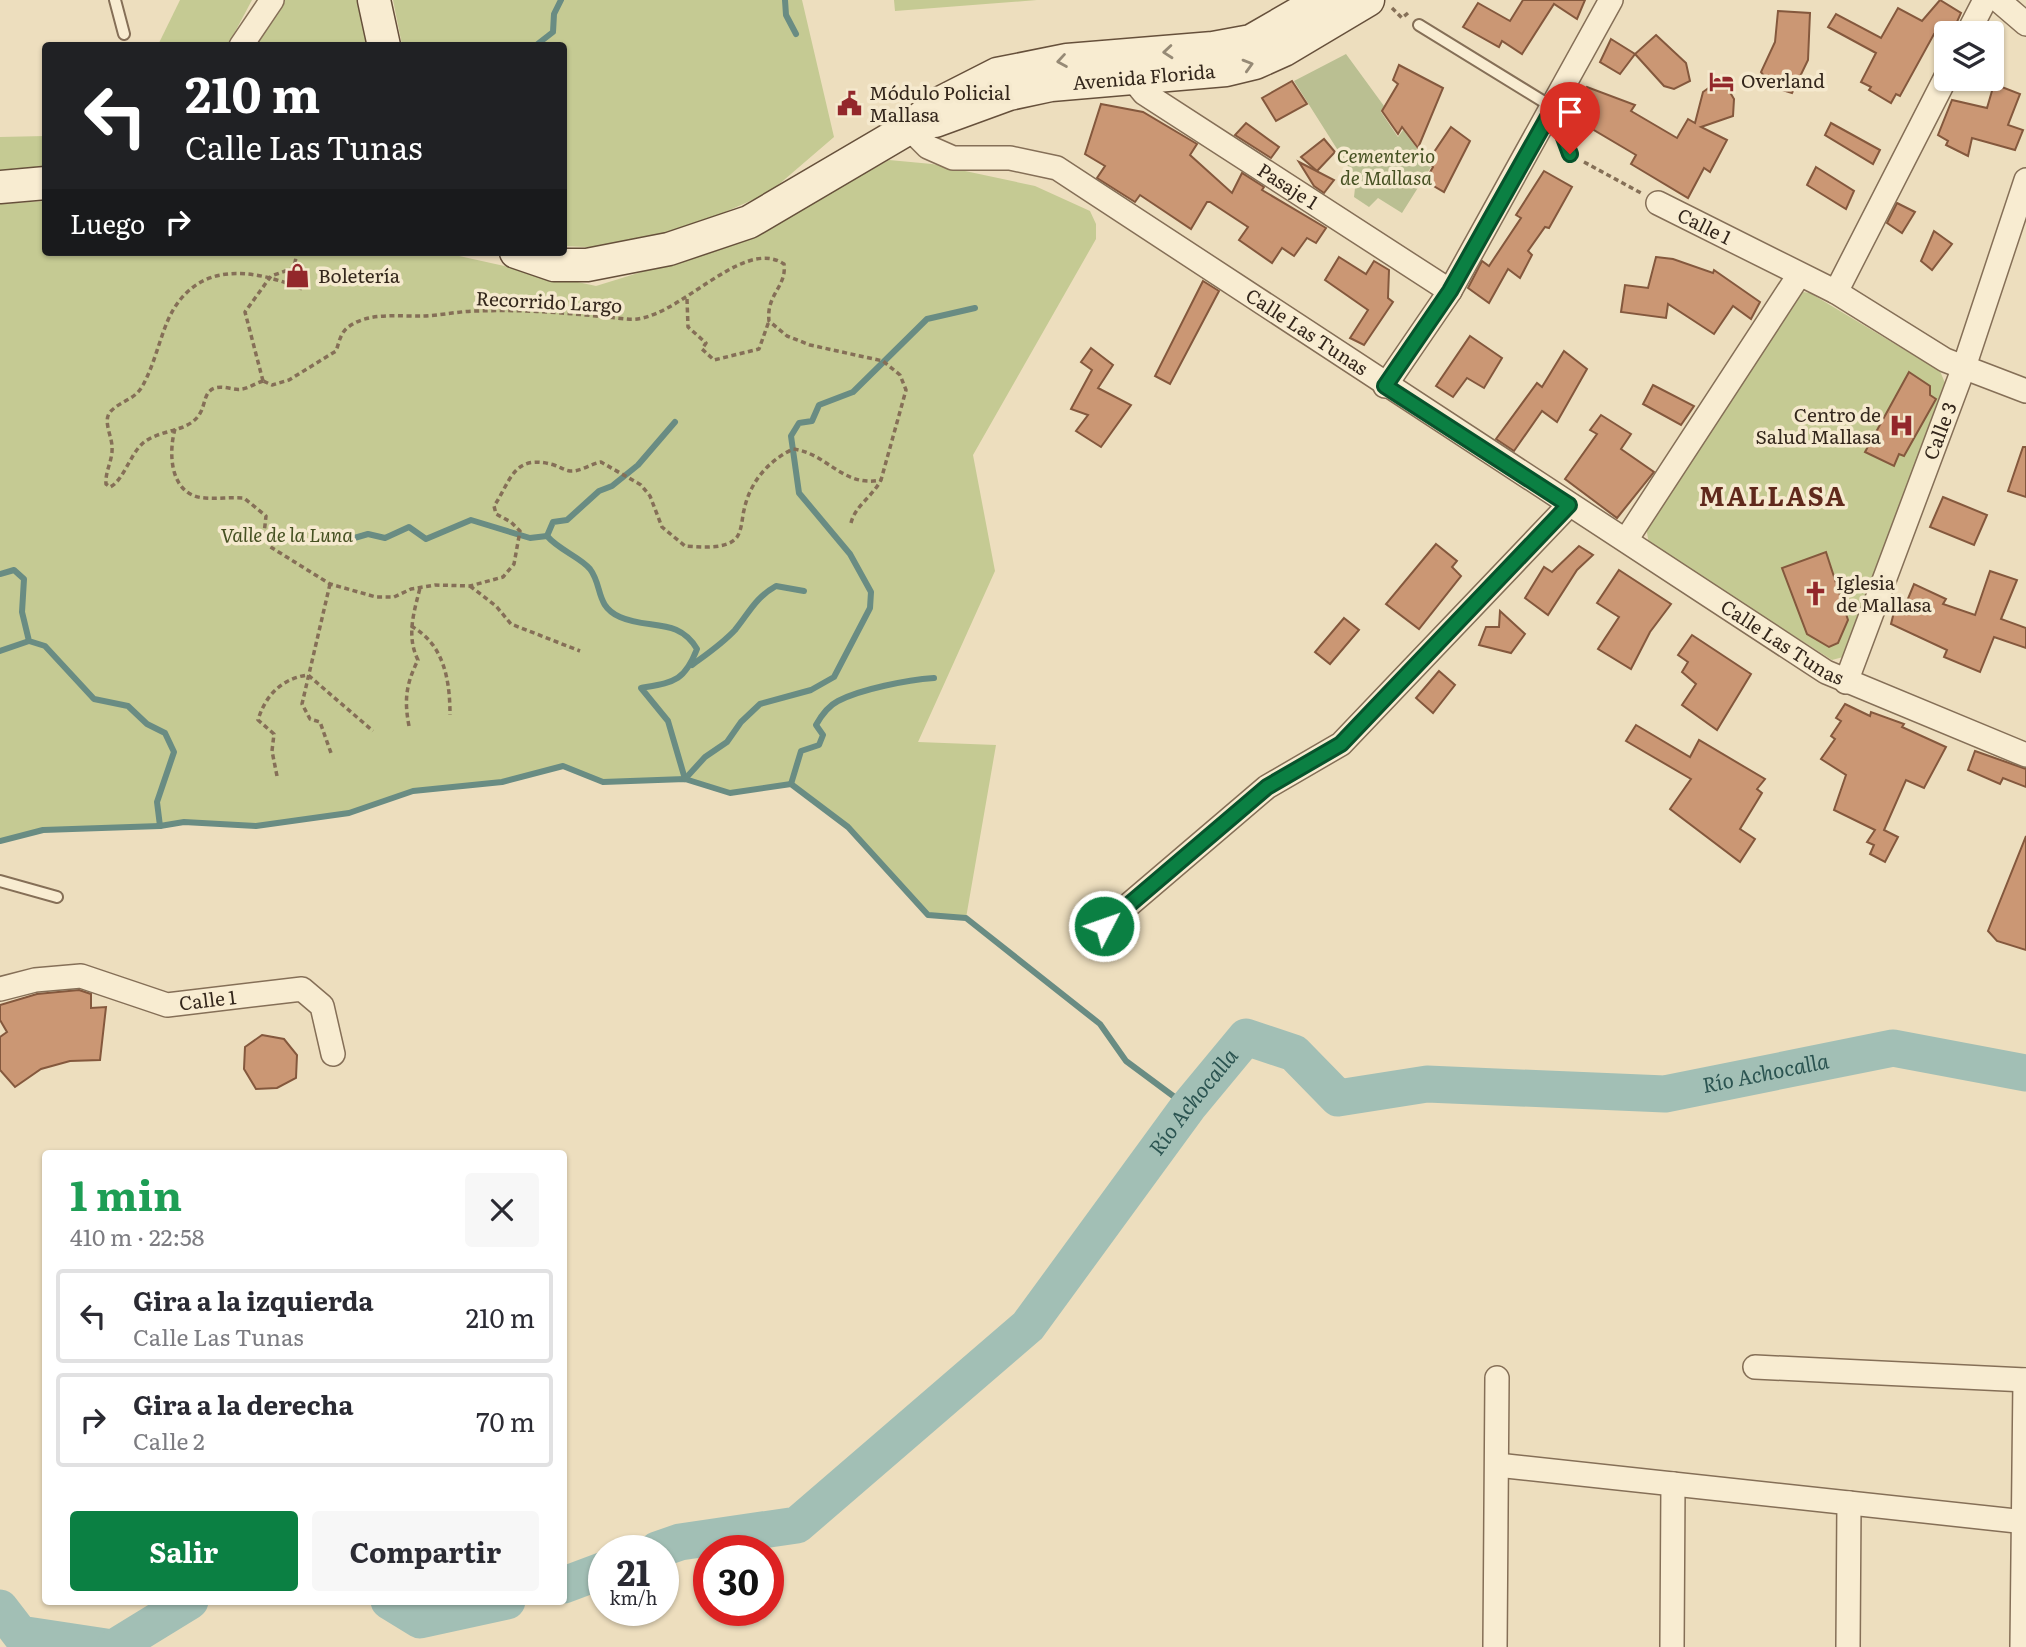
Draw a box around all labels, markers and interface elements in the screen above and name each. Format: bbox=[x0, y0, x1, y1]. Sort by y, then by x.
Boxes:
map controls bbox=[1934, 21, 2004, 91]
button: layers bbox=[1934, 21, 2004, 91]
one-way arrow bbox=[1162, 44, 1173, 59]
one-way arrow bbox=[1056, 54, 1068, 69]
text: 210 m bbox=[185, 55, 320, 128]
street label: Avenida Florida bbox=[1071, 56, 1217, 96]
one-way arrow bbox=[1241, 58, 1253, 73]
place label: Overland bbox=[1741, 66, 1825, 94]
hotel icon: Overland bbox=[1707, 67, 1735, 95]
icon: left bbox=[70, 70, 161, 161]
place label: Módulo Policial Mallasa bbox=[869, 78, 1011, 128]
pin bbox=[1540, 82, 1600, 154]
public building icon: Módulo Policial Mallasa bbox=[835, 90, 863, 118]
icon: arrive bbox=[1551, 93, 1589, 131]
text: Calle Las Tunas bbox=[185, 122, 422, 170]
park label: Cementerio de Mallasa bbox=[1337, 141, 1435, 191]
street label: Pasaje 1 bbox=[1253, 155, 1325, 215]
street label: Calle 1 bbox=[1673, 200, 1737, 251]
text: Luego bbox=[70, 203, 145, 242]
icon: right bbox=[159, 203, 197, 241]
place label: Boletería bbox=[318, 261, 401, 289]
shop icon: Boletería bbox=[284, 262, 312, 290]
street label: Calle Las Tunas bbox=[1241, 281, 1374, 382]
street label: Recorrido Largo bbox=[475, 283, 623, 319]
street label: Calle 3 bbox=[1915, 398, 1963, 464]
place label: Centro de Salud Mallasa bbox=[1756, 400, 1882, 450]
hospital icon: Centro de Salud Mallasa bbox=[1887, 412, 1915, 440]
district label: MALLASA bbox=[1699, 475, 1847, 514]
park label: Valle de la Luna bbox=[221, 520, 353, 548]
place label: Iglesia de Mallasa bbox=[1836, 568, 1932, 618]
church icon: Iglesia de Mallasa bbox=[1802, 580, 1830, 608]
street label: Calle Las Tunas bbox=[1716, 592, 1849, 691]
position arrow bbox=[1067, 889, 1141, 963]
street label: Calle 1 bbox=[177, 982, 238, 1016]
water label: Río Achocalla bbox=[1140, 1040, 1244, 1161]
water label: Río Achocalla bbox=[1699, 1043, 1831, 1099]
text: 1 min bbox=[70, 1162, 182, 1224]
button: close bbox=[465, 1173, 539, 1247]
text: 410 m · 22:58 bbox=[70, 1219, 204, 1253]
text: Gira a la izquierda bbox=[133, 1280, 374, 1319]
icon: left bbox=[74, 1297, 112, 1335]
text: 210 m bbox=[466, 1297, 535, 1336]
text: Calle Las Tunas bbox=[133, 1319, 304, 1353]
text: Gira a la derecha bbox=[133, 1384, 353, 1423]
icon: right bbox=[74, 1401, 112, 1439]
text: 70 m bbox=[476, 1401, 535, 1440]
text: Calle 2 bbox=[133, 1423, 205, 1457]
button: Salir bbox=[70, 1511, 298, 1591]
button: Compartir bbox=[312, 1511, 539, 1591]
speed limit sign: 30 bbox=[693, 1535, 784, 1626]
text: 21 bbox=[617, 1545, 650, 1597]
text: km/h bbox=[610, 1584, 657, 1611]

